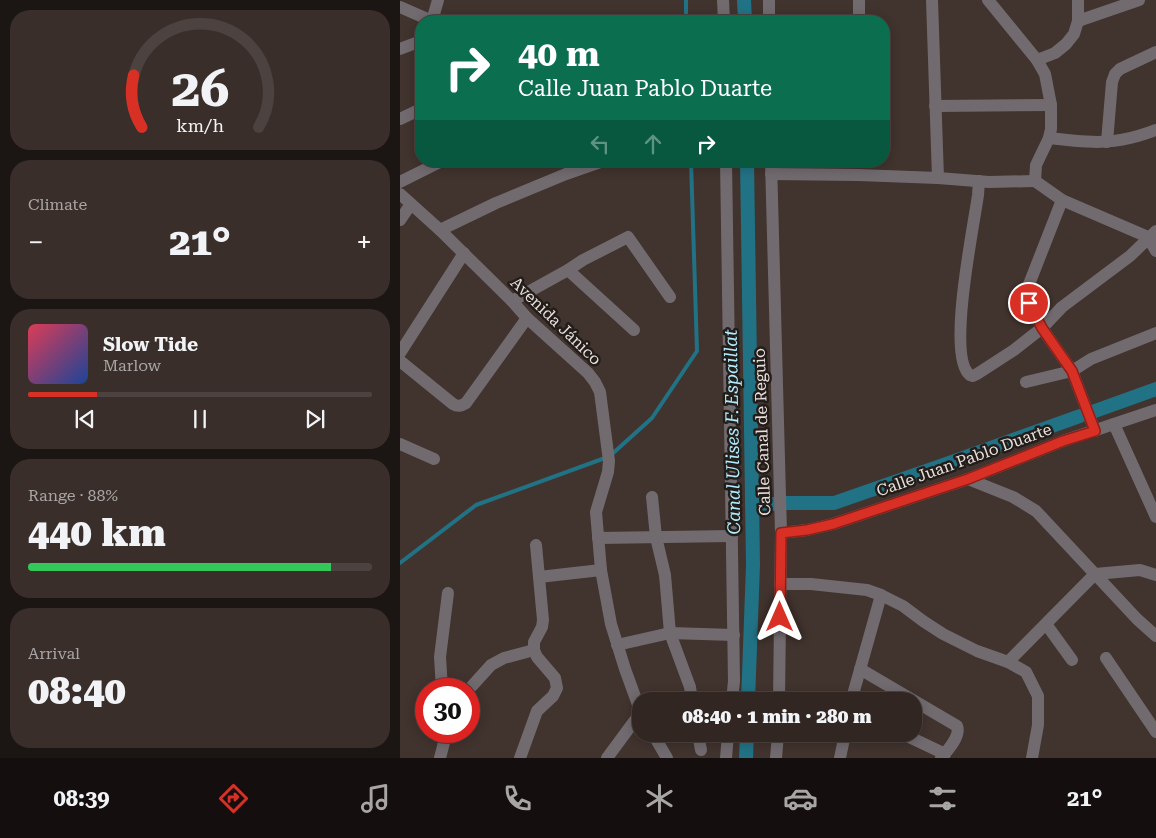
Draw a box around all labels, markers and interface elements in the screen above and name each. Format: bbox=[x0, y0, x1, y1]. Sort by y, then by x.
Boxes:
text: 40 m bbox=[518, 34, 600, 75]
icon: right bbox=[435, 35, 500, 100]
text: 26 bbox=[171, 58, 229, 119]
text: Calle Juan Pablo Duarte bbox=[518, 76, 772, 101]
text: km/h bbox=[176, 115, 224, 136]
icon: left bbox=[586, 130, 614, 158]
icon: ahead bbox=[639, 130, 667, 158]
icon: right bbox=[692, 130, 720, 158]
text: Climate bbox=[28, 195, 87, 214]
text: 21° bbox=[169, 220, 231, 264]
text: − bbox=[28, 226, 44, 259]
text: + bbox=[356, 226, 372, 259]
street label: Avenida Jánico bbox=[507, 273, 605, 369]
pin bbox=[1008, 282, 1050, 324]
icon: arrive bbox=[1015, 289, 1043, 317]
water label: Canal Ulises F. Espaillat bbox=[720, 329, 744, 535]
text: Slow Tide bbox=[103, 333, 198, 356]
street label: Calle Canal de Reguio bbox=[750, 348, 774, 516]
text: Marlow bbox=[103, 356, 161, 375]
icon: previous bbox=[71, 405, 99, 433]
icon: pause bbox=[186, 405, 214, 433]
icon: next bbox=[301, 405, 329, 433]
street label: Calle Juan Pablo Duarte bbox=[874, 419, 1054, 501]
text: Range · 88% bbox=[28, 486, 118, 505]
text: 440 km bbox=[28, 511, 166, 555]
position arrow bbox=[753, 590, 805, 642]
text: Arrival bbox=[28, 644, 80, 663]
text: 08:40 bbox=[28, 669, 126, 713]
speed limit sign: 30 bbox=[415, 678, 480, 743]
text: 08:40 · 1 min · 280 m bbox=[682, 705, 872, 728]
icon: directions bbox=[216, 781, 251, 816]
icon: music bbox=[358, 781, 393, 816]
icon: phone bbox=[500, 781, 535, 816]
icon: climate bbox=[642, 781, 677, 816]
icon: car bbox=[783, 781, 818, 816]
icon: filters bbox=[925, 781, 960, 816]
text: 08:39 bbox=[53, 786, 110, 811]
text: 21° bbox=[1067, 786, 1103, 811]

